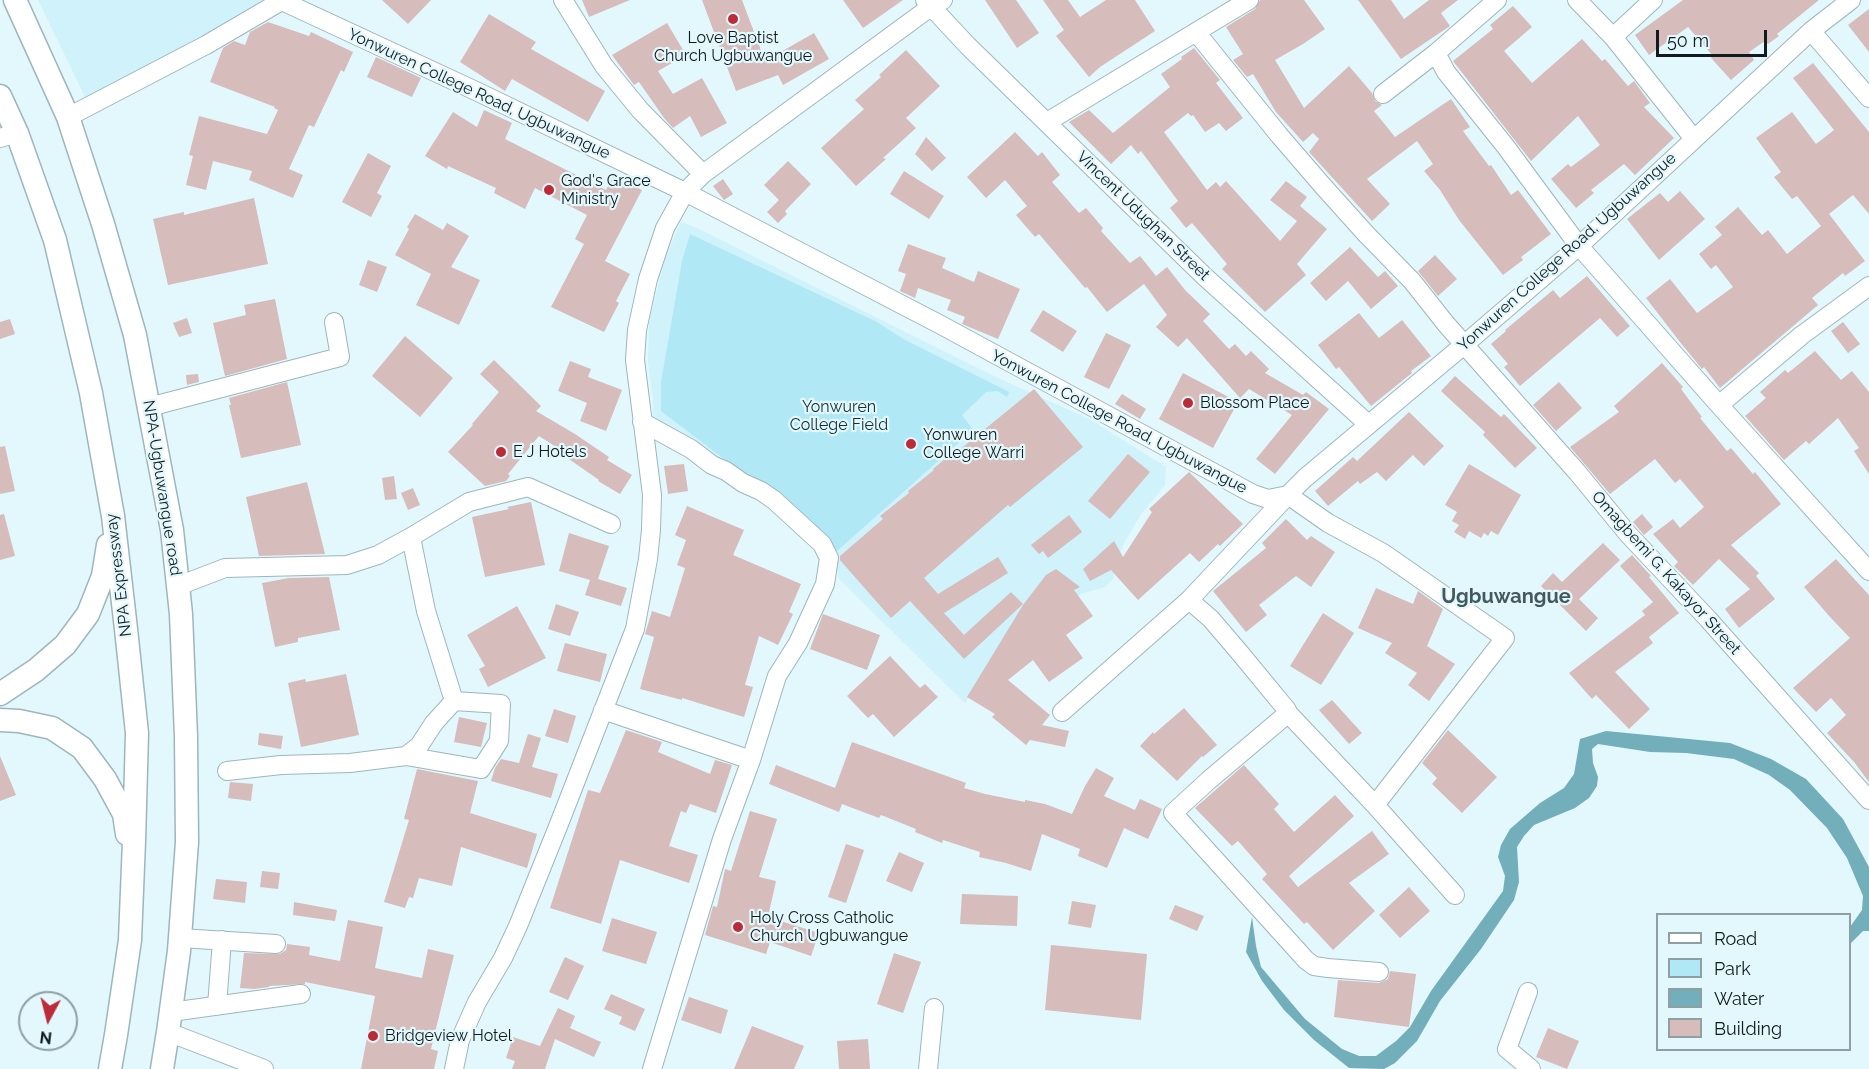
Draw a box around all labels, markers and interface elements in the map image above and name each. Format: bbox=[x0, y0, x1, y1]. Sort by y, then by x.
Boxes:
marker: Love Baptist Church Ugbuwangue bbox=[726, 12, 740, 26]
scale bar bbox=[1659, 18, 1770, 56]
street label: Yonwuren College Road, Ugbuwangue bbox=[345, 25, 613, 163]
place label: Love Baptist Church Ugbuwangue bbox=[654, 28, 812, 66]
text: 50 m bbox=[1667, 30, 1709, 51]
street label: Vincent Udughan Street bbox=[1072, 147, 1214, 285]
street label: Yonwuren College Road, Ugbuwangue bbox=[1454, 149, 1680, 355]
place label: God's Grace Ministry bbox=[561, 171, 651, 209]
marker: God's Grace Ministry bbox=[542, 183, 556, 197]
street label: Yonwuren College Road, Ugbuwangue bbox=[988, 346, 1250, 498]
place label: Blossom Place bbox=[1200, 393, 1309, 413]
marker: Blossom Place bbox=[1181, 396, 1195, 410]
park label: Yonwuren College Field bbox=[790, 397, 888, 435]
street label: NPA-Ugbuwangue road bbox=[139, 399, 185, 577]
place label: Yonwuren College Warri bbox=[923, 425, 1024, 463]
marker: Yonwuren College Warri bbox=[904, 437, 918, 451]
place label: E J Hotels bbox=[513, 442, 586, 462]
marker: E J Hotels bbox=[494, 445, 508, 459]
street label: Omagbemi G. Kakayor Street bbox=[1588, 487, 1744, 659]
street label: NPA Expressway bbox=[102, 512, 136, 638]
district label: Ugbuwangue bbox=[1441, 585, 1571, 609]
place label: Holy Cross Catholic Church Ugbuwangue bbox=[750, 908, 908, 946]
legend bbox=[1656, 913, 1851, 1051]
marker: Holy Cross Catholic Church Ugbuwangue bbox=[731, 920, 745, 934]
text: Road bbox=[1714, 928, 1757, 949]
text: Park bbox=[1714, 958, 1751, 979]
text: Water bbox=[1714, 988, 1764, 1009]
north arrow bbox=[18, 991, 78, 1051]
text: Building bbox=[1714, 1018, 1782, 1039]
place label: Bridgeview Hotel bbox=[385, 1026, 512, 1046]
text: N bbox=[39, 1027, 53, 1048]
marker: Bridgeview Hotel bbox=[366, 1029, 380, 1043]

